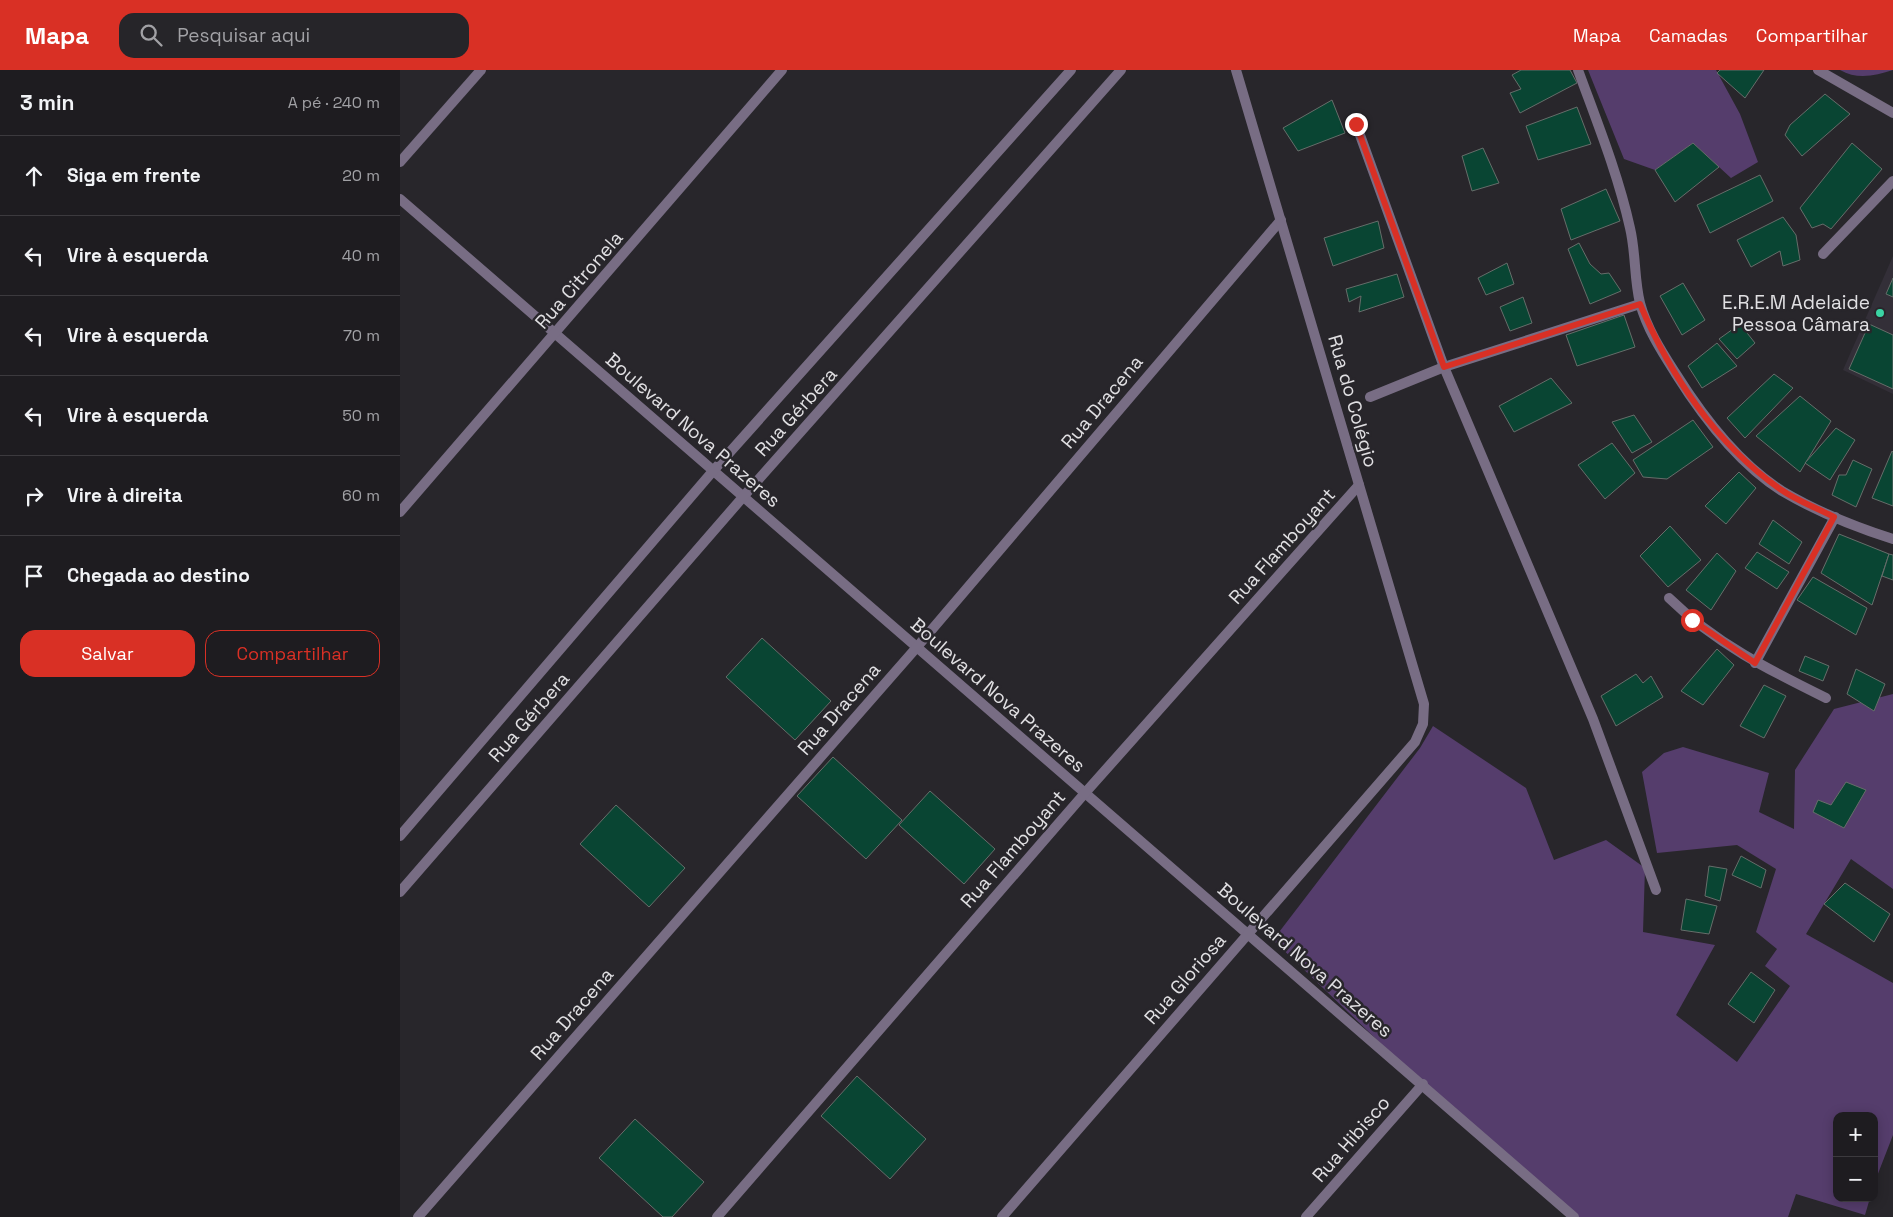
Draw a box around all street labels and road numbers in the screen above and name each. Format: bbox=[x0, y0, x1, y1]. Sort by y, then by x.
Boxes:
street label: Rua Citronela bbox=[530, 226, 629, 334]
street label: Rua do Colégio bbox=[1322, 332, 1384, 470]
street label: Boulevard Nova Prazeres bbox=[600, 347, 786, 513]
street label: Rua Dracena bbox=[1056, 350, 1148, 454]
street label: Rua Gérbera bbox=[749, 362, 843, 462]
street label: Rua Flamboyant bbox=[1223, 483, 1341, 609]
street label: Boulevard Nova Prazeres bbox=[905, 612, 1091, 778]
street label: Rua Dracena bbox=[792, 657, 886, 760]
street label: Rua Gérbera bbox=[483, 667, 575, 767]
street label: Rua Flamboyant bbox=[955, 785, 1071, 913]
street label: Boulevard Nova Prazeres bbox=[1212, 877, 1398, 1043]
street label: Rua Gloriosa bbox=[1139, 928, 1231, 1030]
street label: Rua Dracena bbox=[525, 962, 619, 1065]
street label: Rua Hibisco bbox=[1307, 1091, 1395, 1187]

